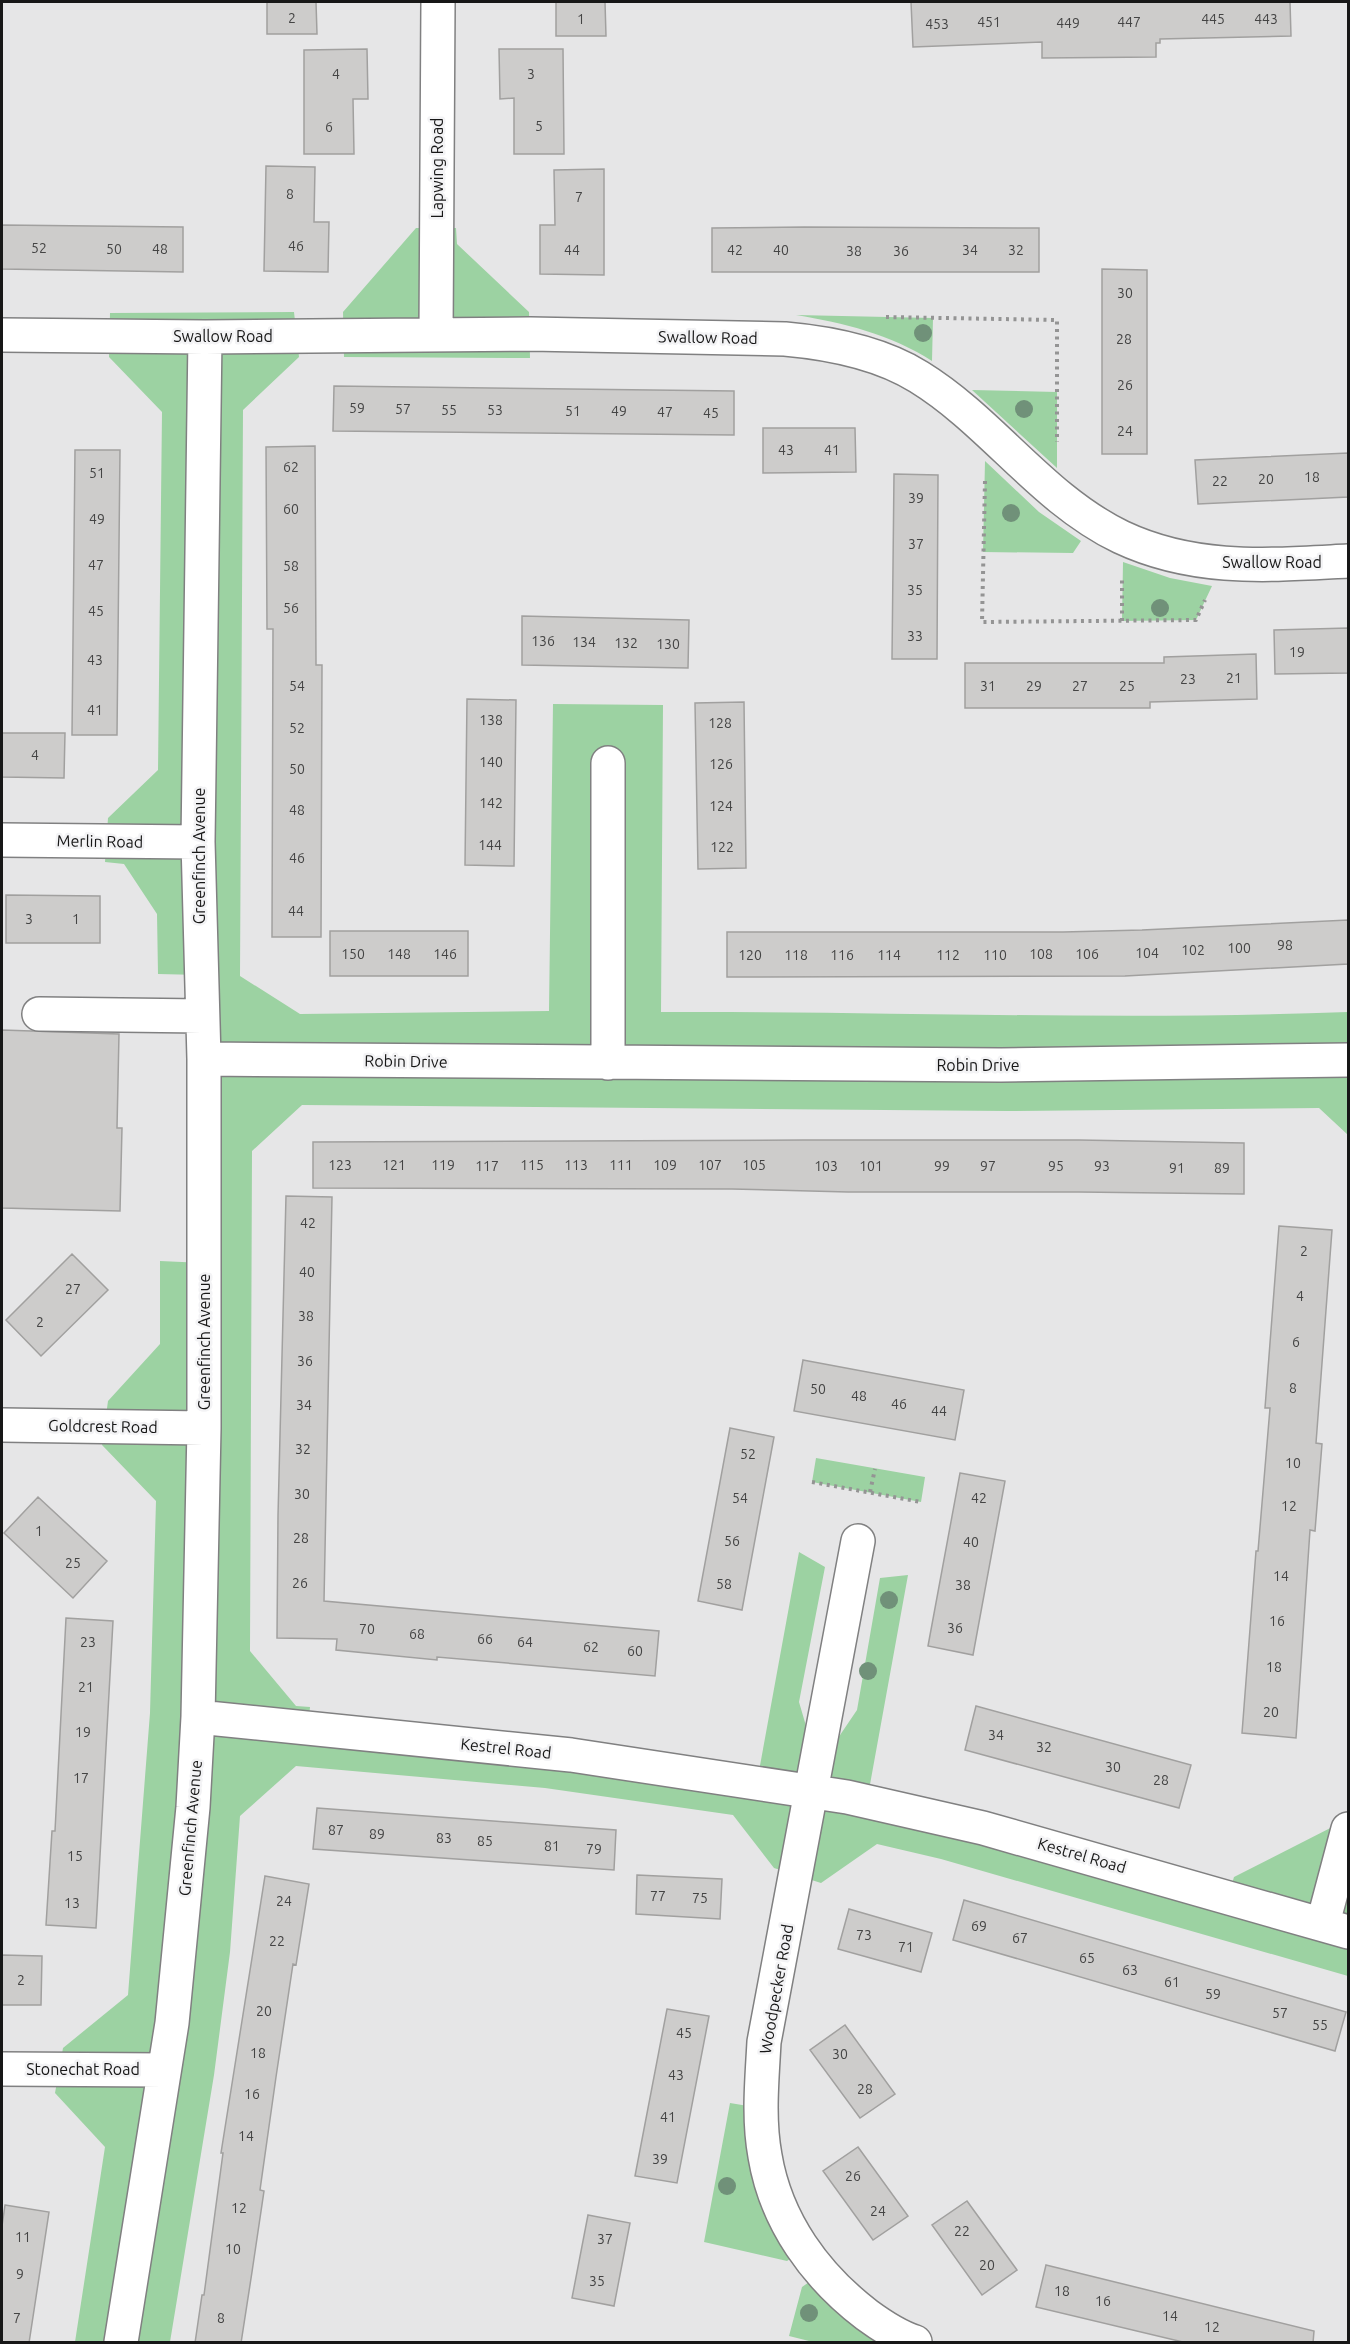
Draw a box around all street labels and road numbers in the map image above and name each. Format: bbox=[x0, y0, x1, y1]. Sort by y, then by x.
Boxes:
street label: Lapwing Road bbox=[428, 118, 446, 218]
street label: Swallow Road bbox=[173, 327, 273, 345]
street label: Swallow Road bbox=[658, 327, 758, 347]
street label: Swallow Road bbox=[1222, 553, 1322, 571]
street label: Greenfinch Avenue bbox=[190, 788, 208, 924]
street label: Merlin Road bbox=[57, 831, 143, 851]
street label: Robin Drive bbox=[364, 1051, 448, 1071]
street label: Robin Drive bbox=[936, 1056, 1020, 1074]
street label: Greenfinch Avenue bbox=[195, 1274, 213, 1410]
street label: Goldcrest Road bbox=[48, 1416, 158, 1436]
street label: Kestrel Road bbox=[460, 1734, 552, 1762]
street label: Greenfinch Avenue bbox=[175, 1759, 205, 1897]
street label: Kestrel Road bbox=[1036, 1834, 1128, 1876]
street label: Woodpecker Road bbox=[756, 1923, 796, 2055]
street label: Stonechat Road bbox=[26, 2060, 140, 2078]

